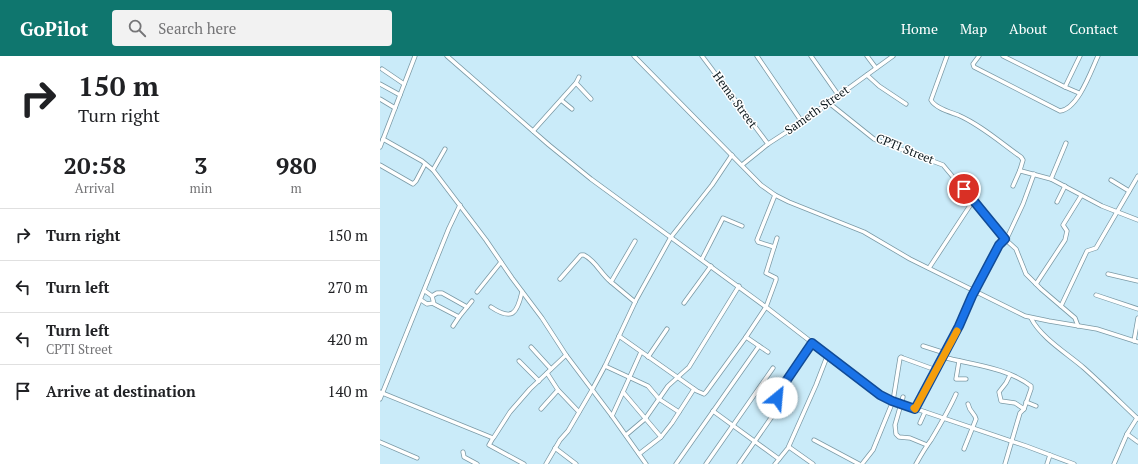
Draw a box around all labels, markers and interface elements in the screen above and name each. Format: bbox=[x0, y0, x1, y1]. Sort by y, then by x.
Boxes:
search box bbox=[112, 10, 392, 46]
text: GoPilot bbox=[20, 16, 88, 41]
icon: search bbox=[126, 17, 148, 39]
text: Search here bbox=[158, 18, 236, 38]
text: Home bbox=[901, 19, 938, 38]
text: Map bbox=[960, 19, 987, 38]
text: About bbox=[1009, 19, 1047, 38]
text: Contact bbox=[1069, 19, 1118, 38]
text: 150 m bbox=[78, 67, 159, 104]
street label: Hema Street bbox=[710, 69, 761, 131]
icon: right bbox=[12, 72, 64, 124]
street label: Sameth Street bbox=[782, 82, 852, 137]
text: Turn right bbox=[78, 103, 160, 127]
street label: CPTI Street bbox=[874, 130, 937, 167]
text: 20:58 bbox=[63, 149, 126, 181]
text: 3 bbox=[194, 149, 208, 181]
text: 980 bbox=[276, 149, 316, 181]
pin bbox=[947, 172, 981, 206]
icon: arrive bbox=[953, 178, 975, 200]
text: Arrival bbox=[75, 179, 115, 197]
text: min bbox=[189, 179, 212, 197]
text: m bbox=[291, 179, 302, 197]
icon: right bbox=[12, 224, 34, 246]
text: Turn right bbox=[46, 225, 121, 245]
text: 150 m bbox=[327, 225, 368, 245]
icon: left bbox=[12, 276, 34, 298]
text: Turn left bbox=[46, 277, 110, 297]
text: 270 m bbox=[327, 277, 368, 297]
text: Turn left bbox=[46, 320, 110, 340]
icon: left bbox=[12, 328, 34, 350]
text: 420 m bbox=[327, 329, 368, 349]
text: CPTI Street bbox=[46, 340, 113, 358]
position arrow bbox=[756, 377, 798, 419]
icon: arrive bbox=[12, 380, 34, 402]
text: Arrive at destination bbox=[46, 381, 196, 401]
text: 140 m bbox=[327, 381, 368, 401]

